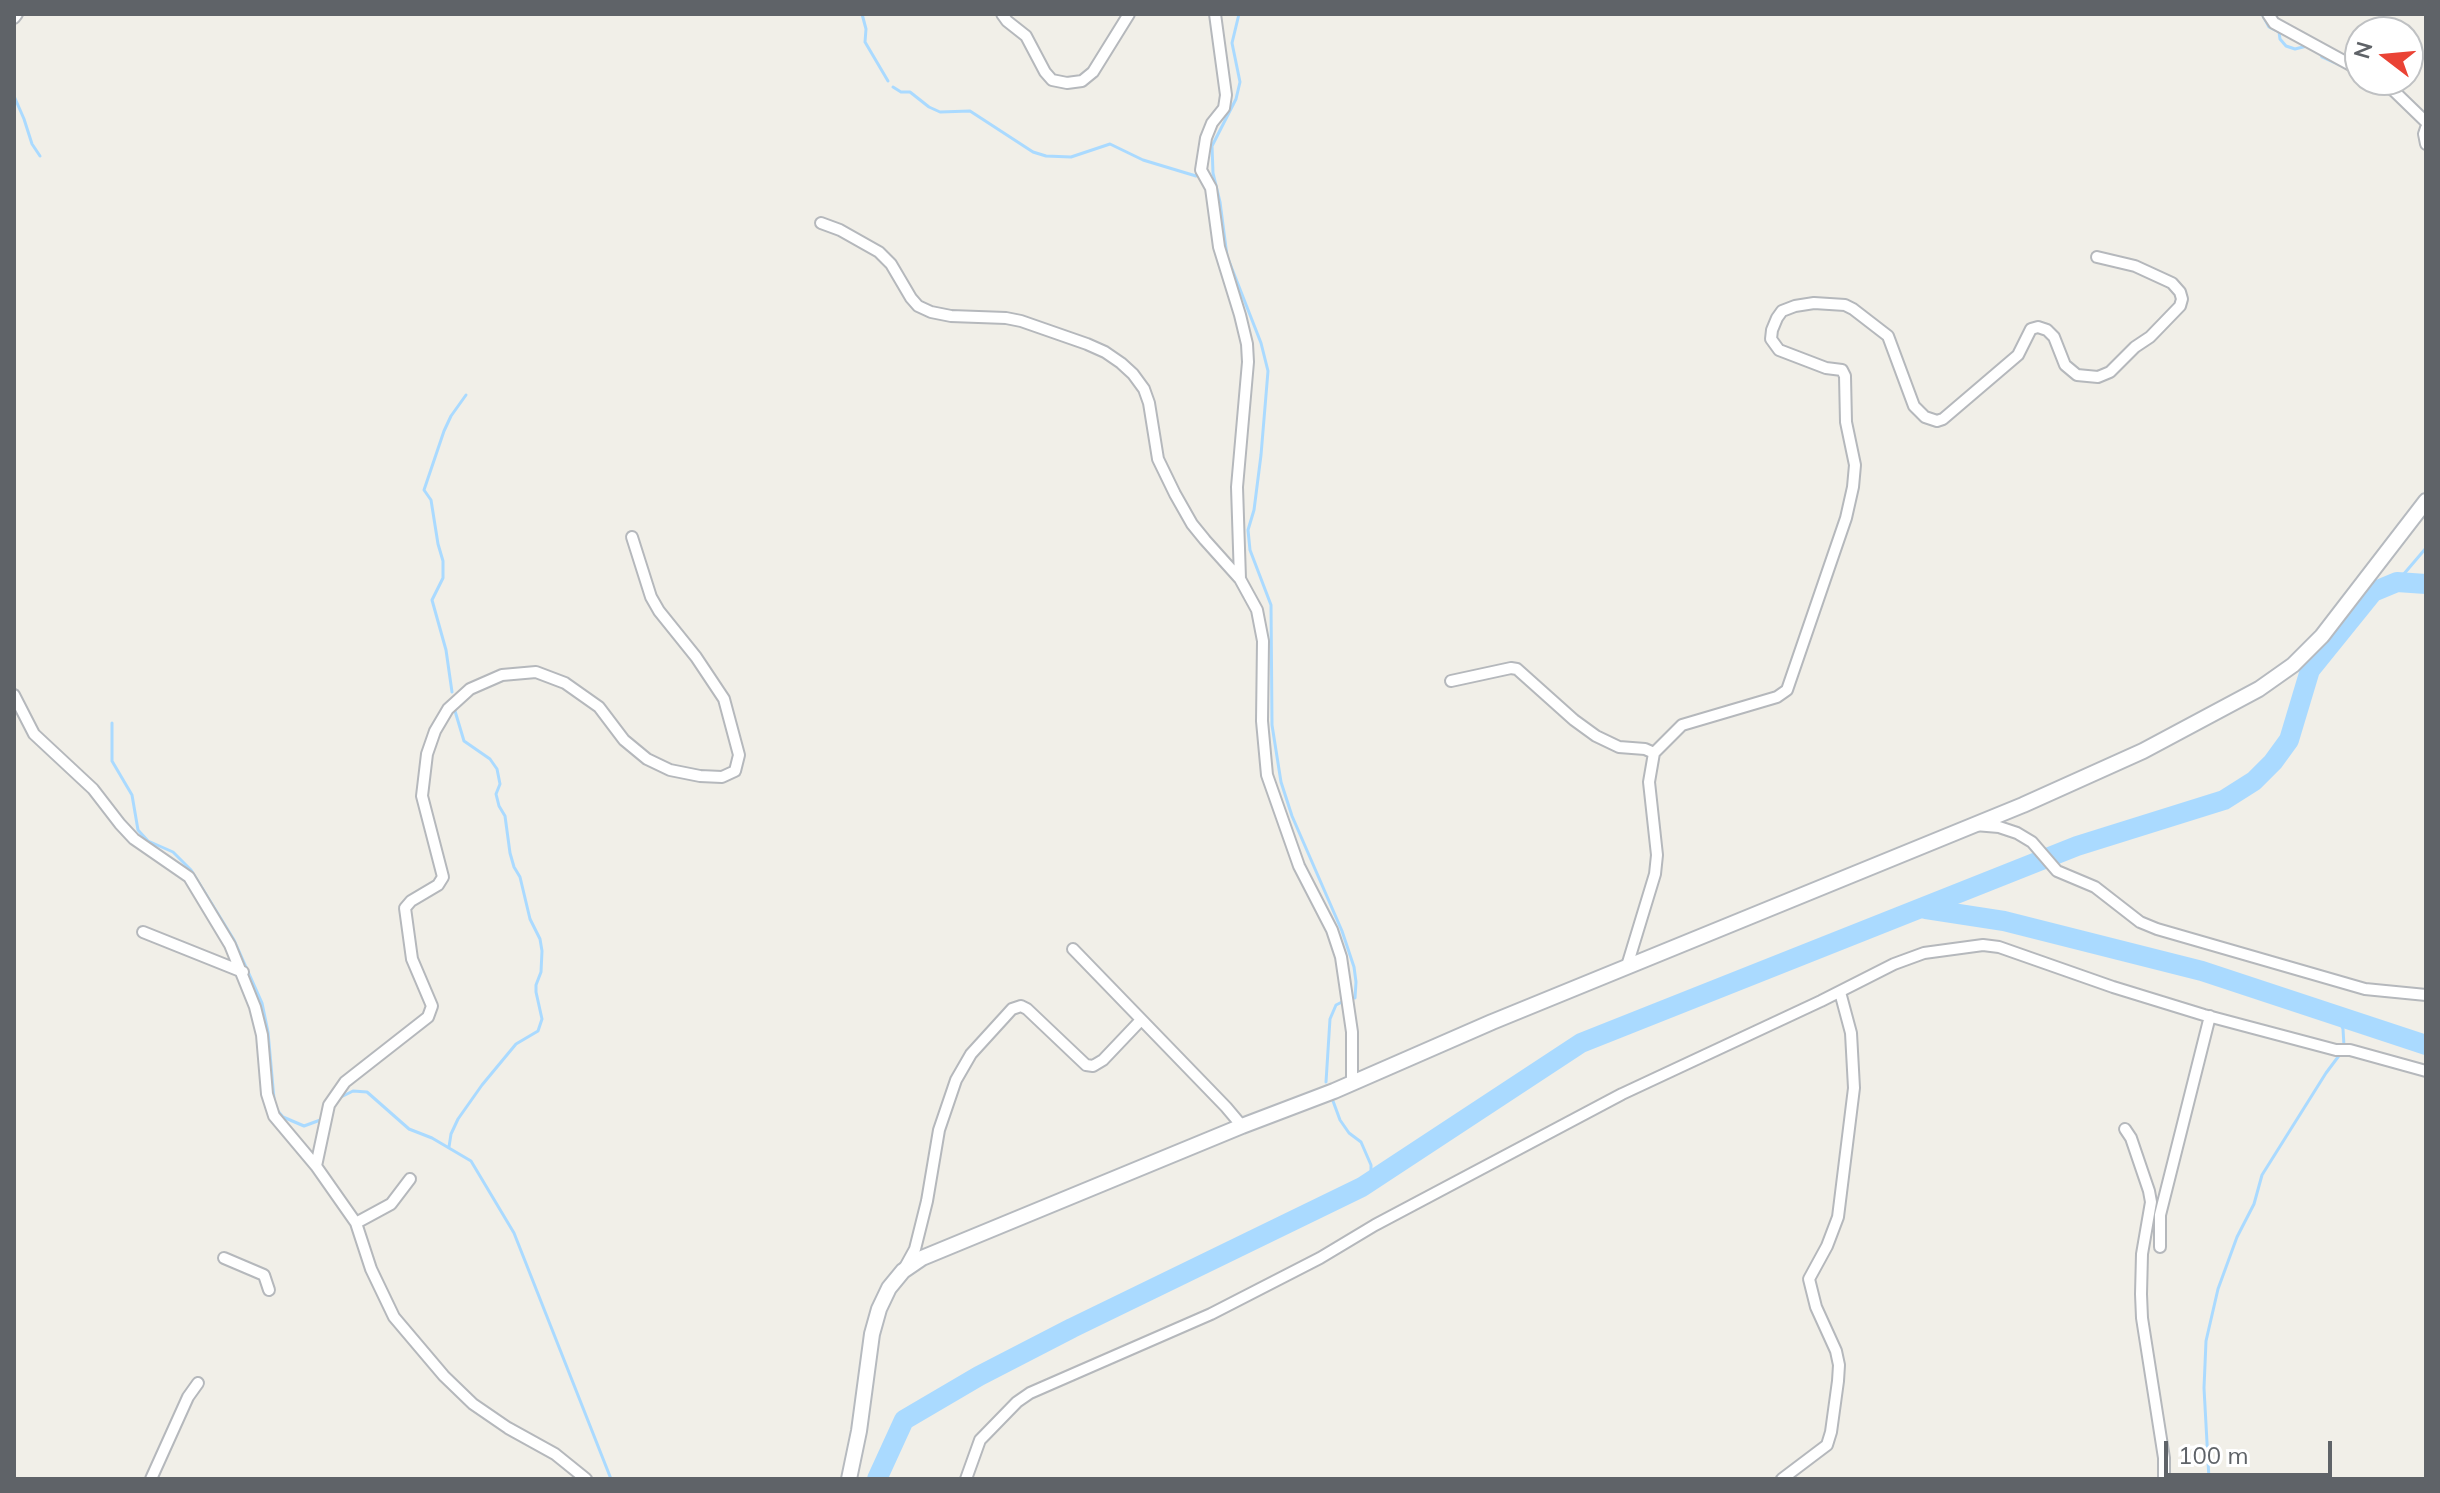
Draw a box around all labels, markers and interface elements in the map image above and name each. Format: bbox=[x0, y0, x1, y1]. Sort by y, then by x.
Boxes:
north arrow bbox=[2344, 16, 2424, 96]
text: N bbox=[2347, 38, 2379, 62]
scale bar bbox=[2168, 1425, 2336, 1475]
text: 100 m bbox=[2178, 1440, 2249, 1470]

